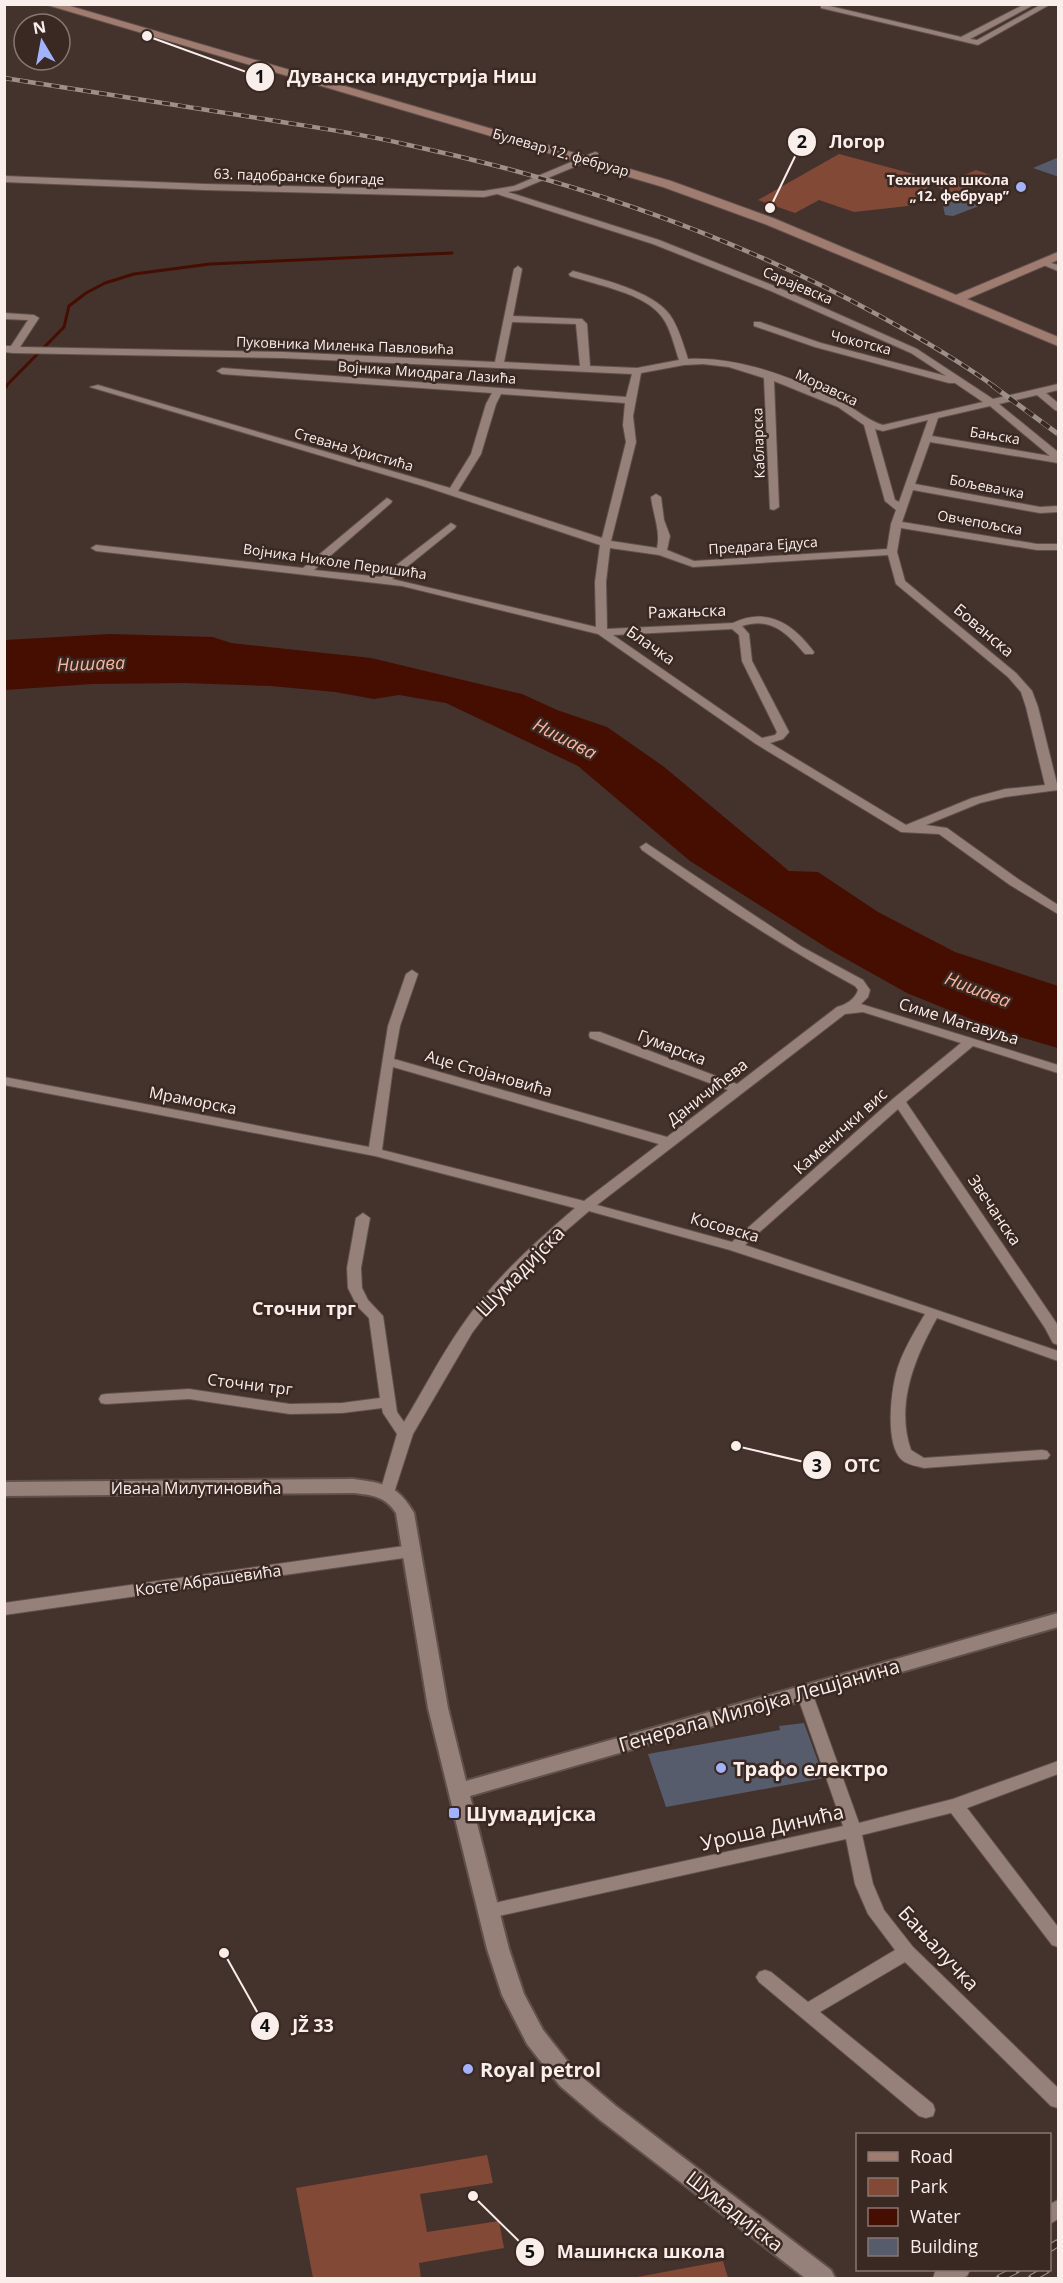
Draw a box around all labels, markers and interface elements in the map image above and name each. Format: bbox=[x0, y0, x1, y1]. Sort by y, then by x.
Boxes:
north arrow bbox=[12, 12, 72, 72]
text: N bbox=[31, 15, 48, 39]
callout: Дуванска индустрија Ниш bbox=[245, 59, 549, 95]
text: 1 bbox=[255, 64, 265, 88]
text: Дуванска индустрија Ниш bbox=[287, 64, 537, 88]
street label: Булевар 12. фебруар bbox=[491, 123, 631, 181]
callout: Логор bbox=[787, 124, 897, 160]
text: 2 bbox=[797, 129, 807, 153]
text: Логор bbox=[829, 129, 885, 153]
street label: 63. падобранске бригаде bbox=[213, 164, 385, 188]
place label: Техничка школа „12. фебруар” bbox=[887, 170, 1010, 205]
marker: Техничка школа „12. фебруар” bbox=[1014, 180, 1028, 194]
street label: Сарајевска bbox=[760, 262, 836, 308]
street label: Чокотска bbox=[829, 325, 893, 359]
street label: Пуковника Миленка Павловића bbox=[236, 332, 454, 358]
street label: Војника Миодрага Лазића bbox=[337, 356, 517, 388]
street label: Моравска bbox=[793, 364, 861, 410]
street label: Кабларска bbox=[747, 407, 769, 479]
street label: Бањска bbox=[969, 422, 1021, 448]
street label: Стевана Христића bbox=[292, 423, 416, 475]
street label: Бољевачка bbox=[948, 469, 1026, 503]
street label: Овчепољска bbox=[936, 505, 1024, 539]
street label: Предрага Ејдуса bbox=[708, 532, 818, 558]
street label: Војника Николе Перишића bbox=[242, 539, 428, 583]
street label: Бованска bbox=[949, 598, 1019, 662]
street label: Ражањска bbox=[648, 599, 726, 623]
street label: Блачка bbox=[622, 620, 680, 670]
water label: Нишава bbox=[56, 650, 126, 676]
water label: Нишава bbox=[529, 712, 601, 764]
water label: Нишава bbox=[942, 966, 1014, 1012]
street label: Симе Матавуља bbox=[896, 992, 1022, 1050]
street label: Гумарска bbox=[635, 1024, 709, 1070]
street label: Аце Стојановића bbox=[423, 1044, 555, 1102]
street label: Даничићева bbox=[662, 1054, 752, 1130]
street label: Мраморска bbox=[147, 1081, 239, 1119]
street label: Каменички вис bbox=[788, 1083, 892, 1179]
street label: Звечанска bbox=[963, 1170, 1027, 1250]
street label: Косовска bbox=[688, 1207, 762, 1247]
street label: Шумадијска bbox=[470, 1220, 570, 1322]
district label: Сточни трг bbox=[252, 1296, 356, 1320]
street label: Сточни трг bbox=[206, 1368, 294, 1400]
callout: OTC bbox=[802, 1447, 892, 1483]
text: 3 bbox=[812, 1453, 822, 1477]
text: OTC bbox=[844, 1453, 880, 1477]
street label: Ивана Милутиновића bbox=[111, 1477, 281, 1499]
street label: Косте Абрашевића bbox=[134, 1559, 282, 1601]
street label: Генерала Милојка Лешјанина bbox=[615, 1652, 903, 1758]
place label: Трафо електро bbox=[733, 1755, 888, 1782]
marker: Трафо електро bbox=[714, 1761, 728, 1775]
street label: Уроша Динића bbox=[698, 1797, 846, 1857]
place label: Шумадијска bbox=[466, 1800, 596, 1827]
marker: Шумадијска bbox=[447, 1806, 461, 1820]
street label: Бањалучка bbox=[893, 1900, 985, 1996]
callout: JŽ 33 bbox=[250, 2008, 346, 2044]
text: 4 bbox=[260, 2013, 270, 2037]
text: JŽ 33 bbox=[290, 2013, 334, 2037]
place label: Royal petrol bbox=[480, 2056, 601, 2083]
marker: Royal petrol bbox=[461, 2062, 475, 2076]
legend bbox=[856, 2133, 1051, 2271]
text: Road bbox=[910, 2144, 953, 2168]
street label: Шумадијска bbox=[681, 2164, 789, 2258]
text: Park bbox=[910, 2174, 948, 2198]
text: Water bbox=[910, 2204, 961, 2228]
callout: Машинска школа bbox=[515, 2234, 737, 2270]
text: Building bbox=[910, 2234, 978, 2258]
text: 5 bbox=[525, 2239, 535, 2263]
text: Машинска школа bbox=[557, 2239, 725, 2263]

